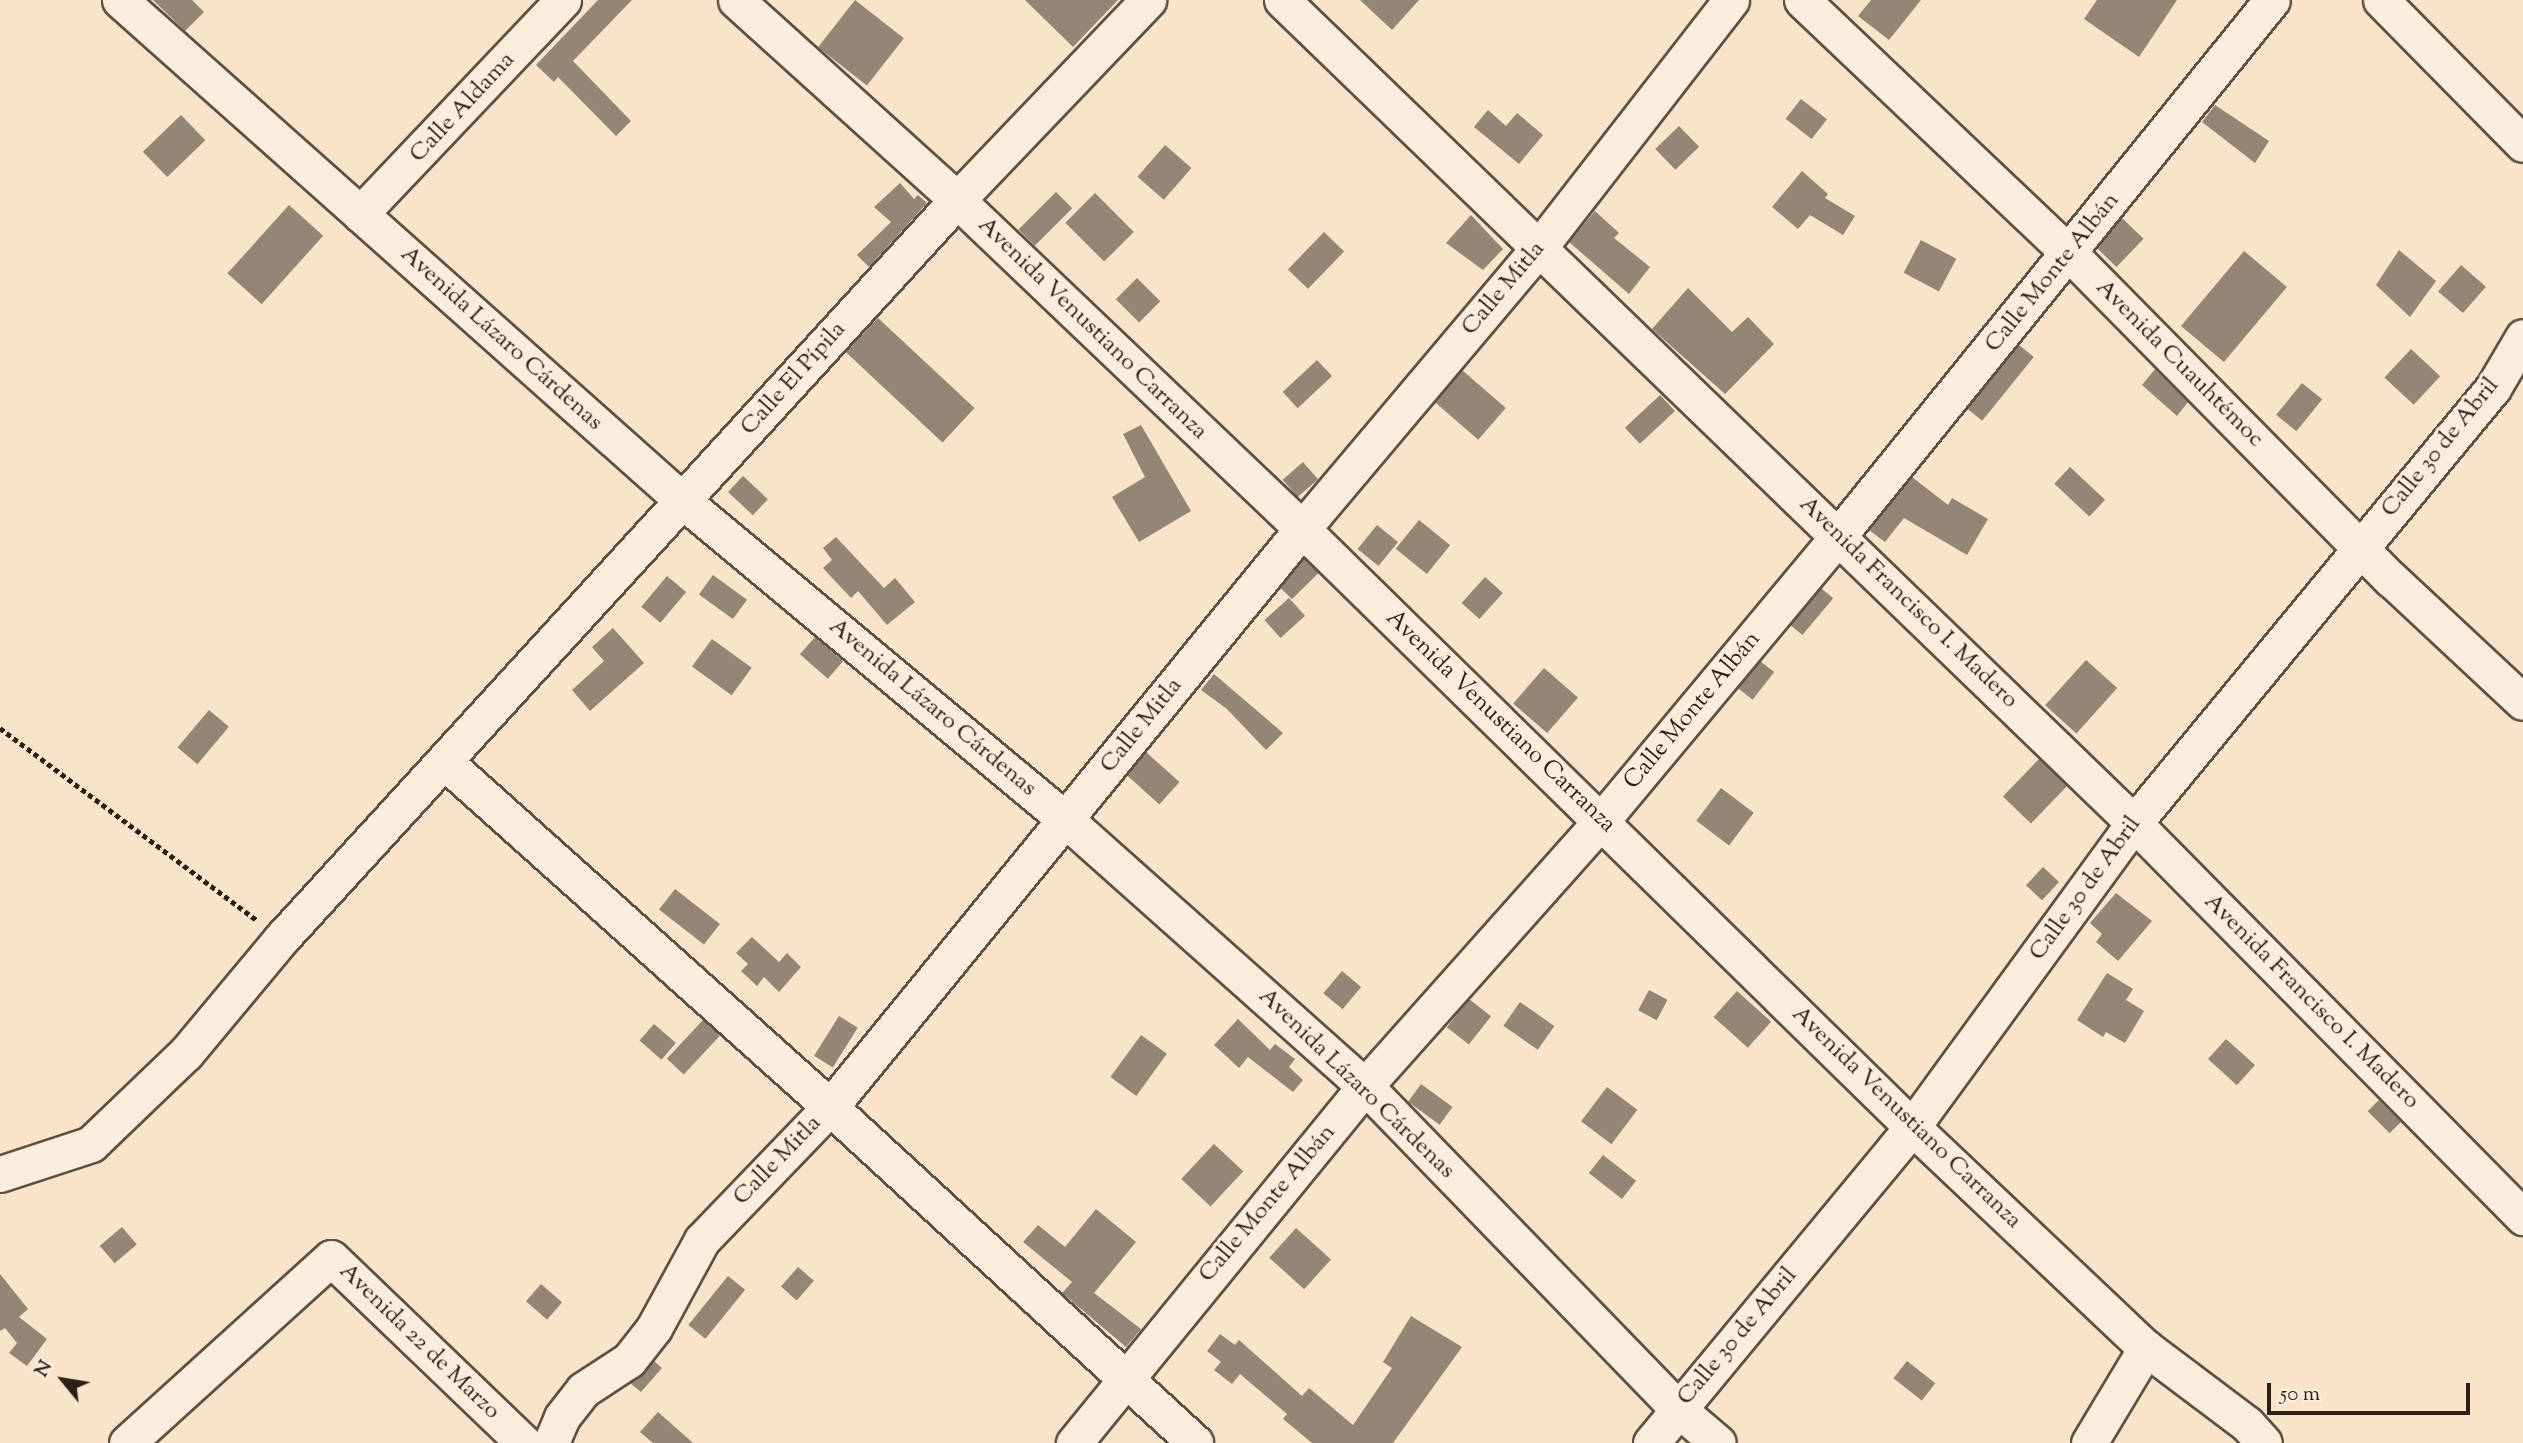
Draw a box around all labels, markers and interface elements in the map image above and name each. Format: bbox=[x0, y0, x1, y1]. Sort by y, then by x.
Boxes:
street label: Calle Aldama bbox=[404, 47, 522, 169]
street label: Calle Monte Albán bbox=[1980, 187, 2126, 359]
street label: Avenida Venustiano Carranza bbox=[971, 211, 1213, 447]
street label: Calle Mitla bbox=[1456, 236, 1552, 342]
street label: Avenida Lázaro Cárdenas bbox=[394, 241, 608, 437]
street label: Avenida Cuauhtémoc bbox=[2089, 274, 2269, 454]
street label: Calle El Pípila bbox=[735, 316, 853, 442]
street label: Calle 30 de Abril bbox=[2376, 372, 2506, 524]
street label: Avenida Francisco I. Madero bbox=[1792, 491, 2024, 715]
street label: Avenida Venustiano Carranza bbox=[1379, 604, 1621, 840]
street label: Avenida Lázaro Cárdenas bbox=[822, 613, 1042, 803]
street label: Calle Monte Albán bbox=[1618, 626, 1768, 796]
street label: Calle Mitla bbox=[1095, 673, 1189, 779]
street label: Calle 30 de Abril bbox=[2024, 811, 2148, 967]
street label: Avenida Francisco I. Madero bbox=[2197, 888, 2425, 1116]
street label: Avenida Lázaro Cárdenas bbox=[1252, 983, 1460, 1185]
street label: Avenida Venustiano Carranza bbox=[1785, 1000, 2027, 1236]
street label: Calle Mitla bbox=[728, 1110, 828, 1212]
street label: Calle Monte Albán bbox=[1193, 1119, 1343, 1289]
street label: Avenida 22 de Marzo bbox=[332, 1258, 506, 1426]
street label: Calle 30 de Abril bbox=[1672, 1262, 1804, 1412]
north arrow bbox=[28, 1345, 98, 1415]
text: N bbox=[29, 1356, 60, 1383]
scale bar bbox=[2271, 1370, 2474, 1414]
text: 50 m bbox=[2280, 1380, 2320, 1410]

